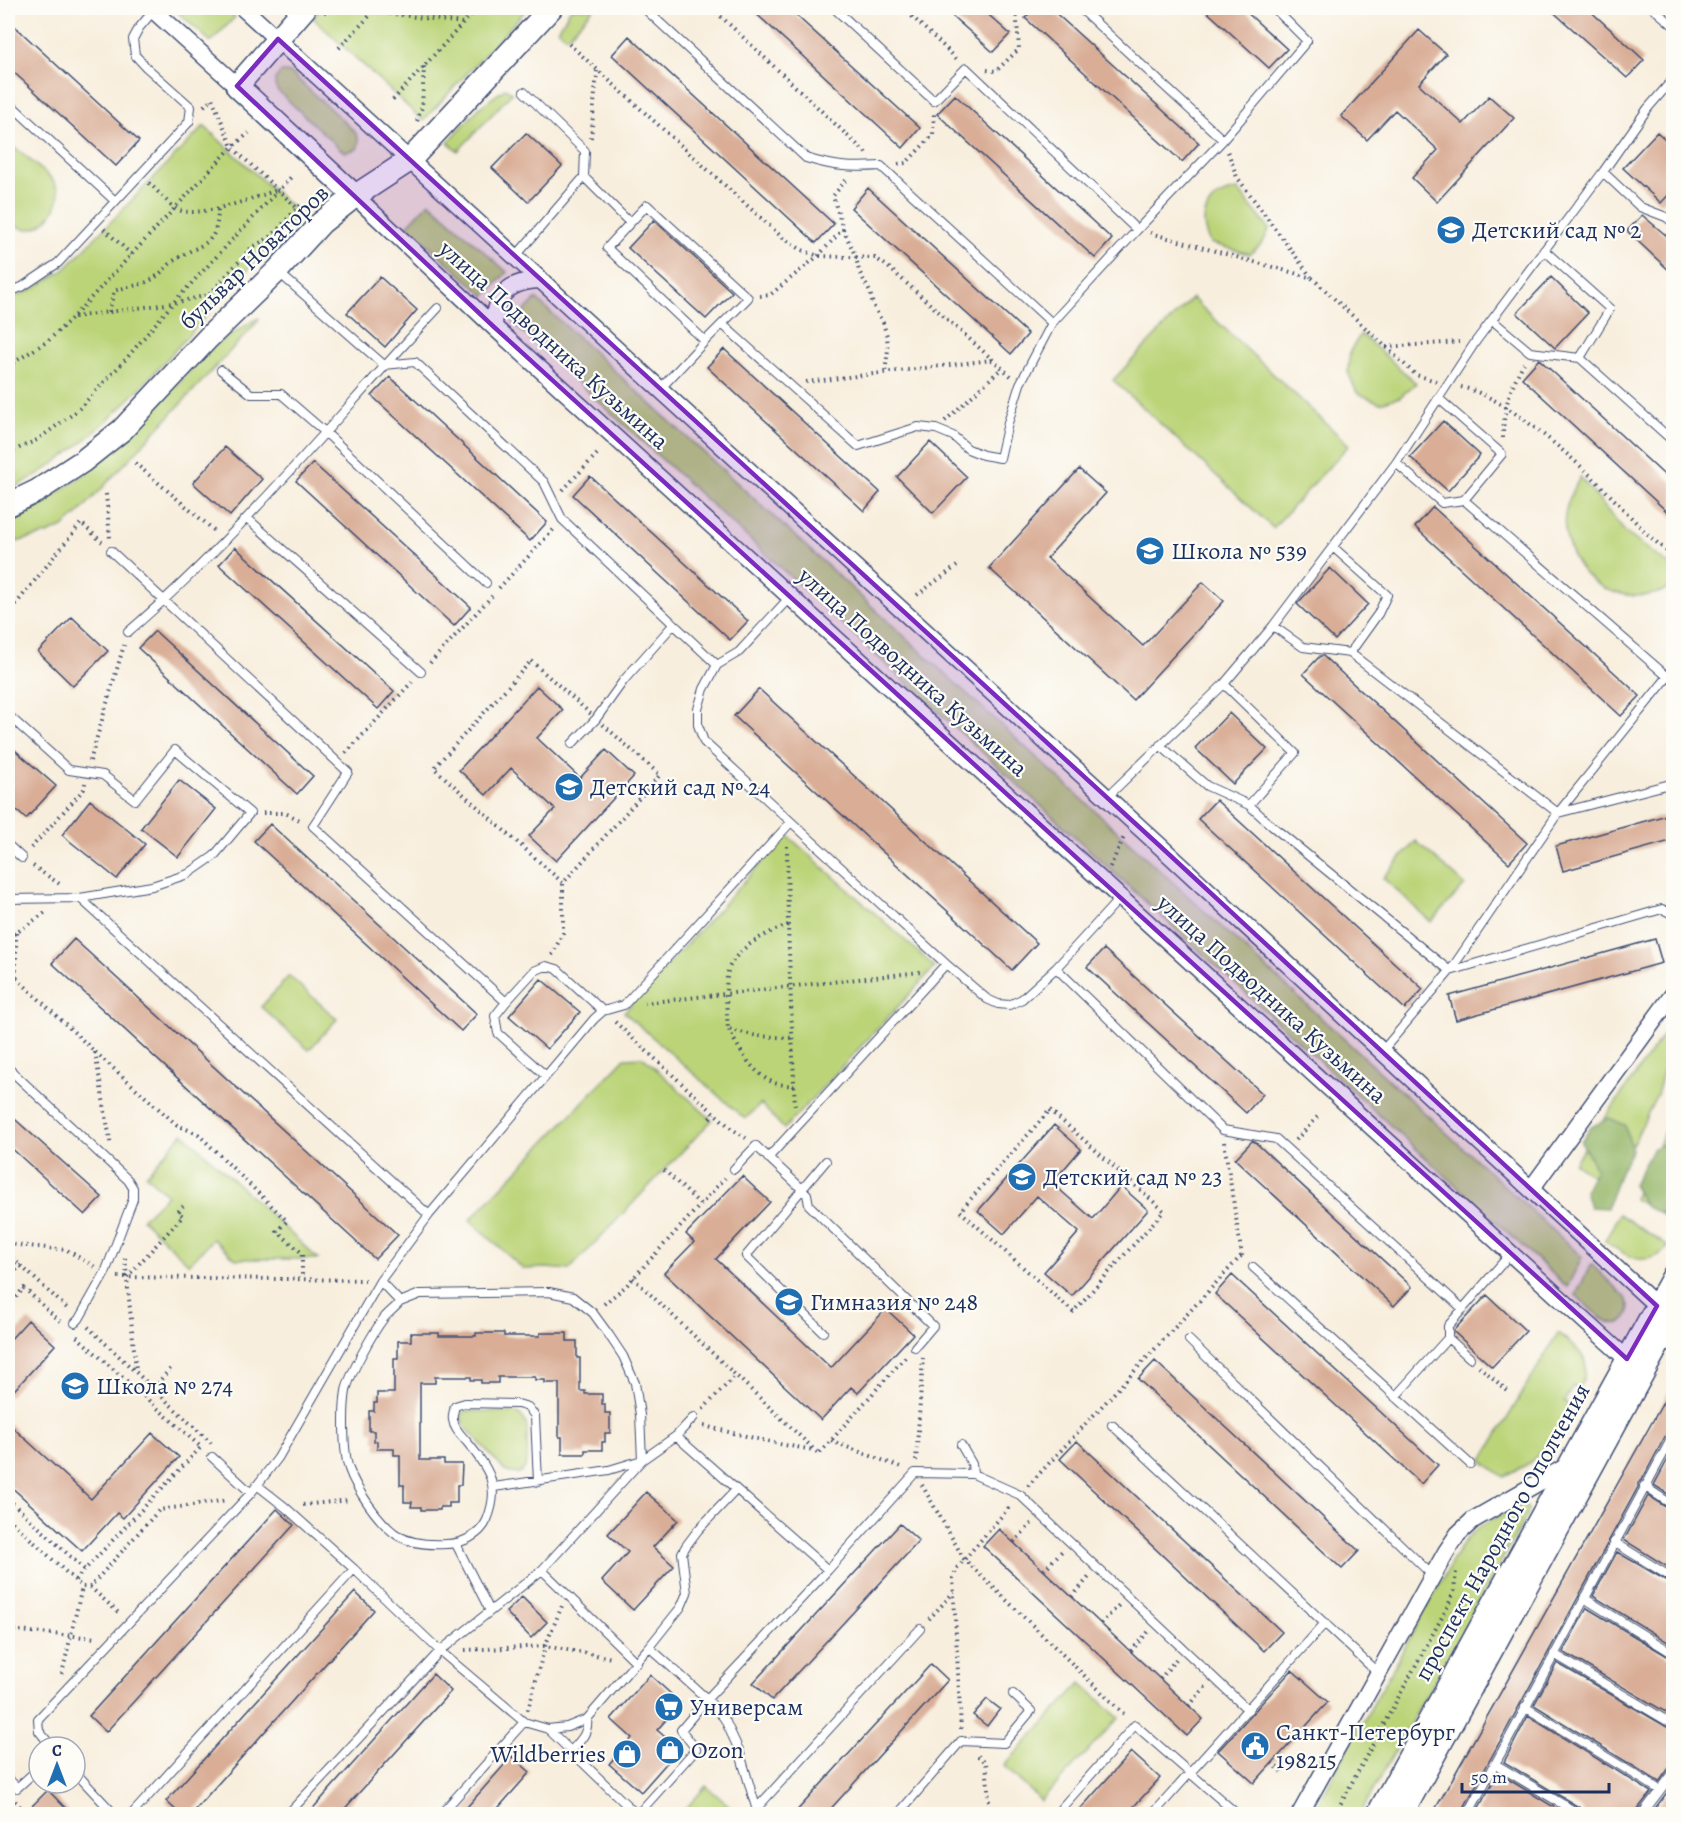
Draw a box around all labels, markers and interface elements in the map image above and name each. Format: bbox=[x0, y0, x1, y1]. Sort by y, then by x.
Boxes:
street label: бульвар Новаторов bbox=[172, 177, 336, 337]
school or university icon: Детский сад № 2 bbox=[1435, 214, 1467, 246]
place label: Детский сад № 2 bbox=[1472, 214, 1641, 246]
street label: улица Подводника Кузьмина bbox=[431, 232, 676, 457]
school or university icon: Школа № 539 bbox=[1134, 535, 1166, 567]
place label: Школа № 539 bbox=[1171, 535, 1307, 567]
street label: улица Подводника Кузьмина bbox=[790, 559, 1035, 784]
school or university icon: Детский сад № 24 bbox=[553, 771, 585, 803]
place label: Детский сад № 24 bbox=[590, 771, 770, 803]
street label: улица Подводника Кузьмина bbox=[1149, 886, 1394, 1111]
school or university icon: Детский сад № 23 bbox=[1006, 1161, 1038, 1193]
place label: Детский сад № 23 bbox=[1043, 1161, 1222, 1193]
school or university icon: Гимназия № 248 bbox=[773, 1286, 805, 1318]
place label: Гимназия № 248 bbox=[810, 1286, 978, 1318]
school or university icon: Школа № 274 bbox=[59, 1370, 91, 1402]
place label: Школа № 274 bbox=[96, 1370, 233, 1402]
street label: проспект Народного Ополчения bbox=[1407, 1377, 1597, 1687]
supermarket icon: Универсам bbox=[653, 1691, 685, 1723]
place label: Универсам bbox=[690, 1691, 803, 1723]
place label: Санкт-Петербург 198215 bbox=[1276, 1716, 1455, 1776]
public building icon: Санкт-Петербург 198215 bbox=[1239, 1730, 1271, 1762]
shop icon: Ozon bbox=[654, 1734, 686, 1766]
place label: Ozon bbox=[691, 1734, 744, 1766]
north arrow bbox=[27, 1735, 87, 1795]
place label: Wildberries bbox=[490, 1738, 606, 1770]
shop icon: Wildberries bbox=[611, 1738, 643, 1770]
text: С bbox=[52, 1740, 62, 1762]
scale bar bbox=[1462, 1756, 1609, 1794]
text: 50 m bbox=[1471, 1765, 1507, 1789]

